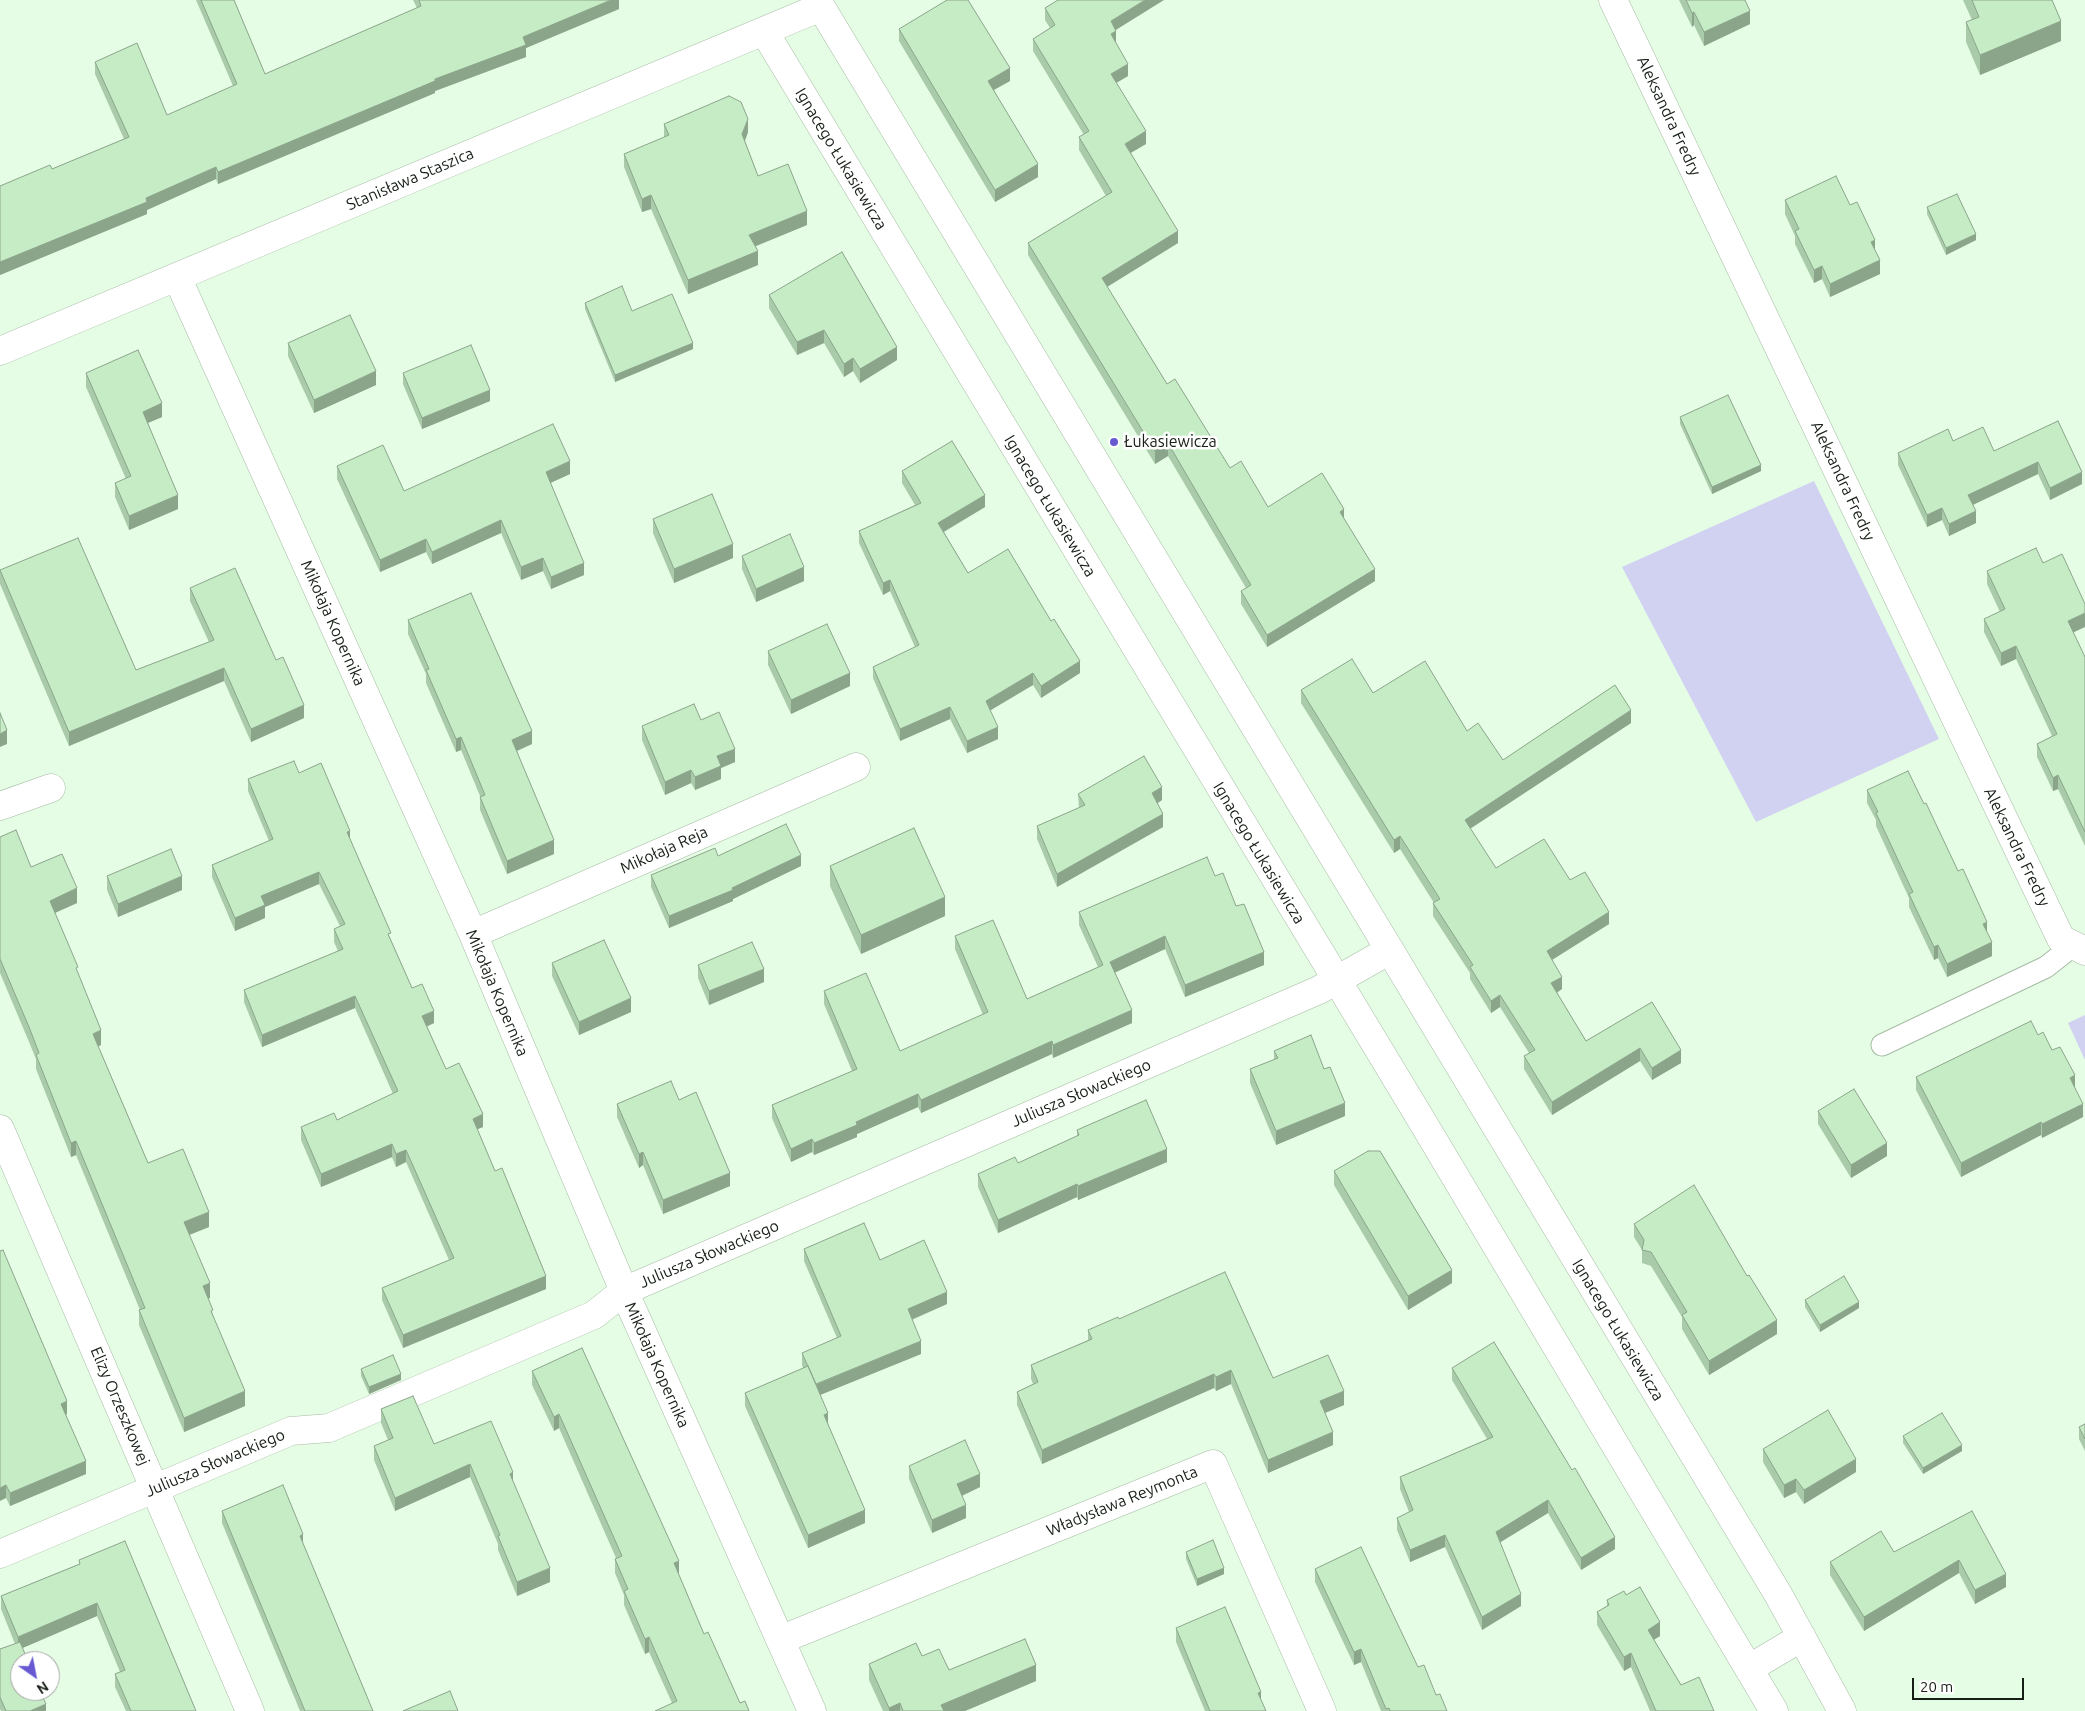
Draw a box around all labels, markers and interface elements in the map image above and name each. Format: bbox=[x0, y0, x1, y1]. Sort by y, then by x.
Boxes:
street label: Aleksandra Fredry bbox=[1633, 53, 1705, 179]
street label: Ignacego Łukasiewicza bbox=[791, 85, 891, 233]
street label: Stanisława Staszica bbox=[344, 144, 476, 214]
street label: Aleksandra Fredry bbox=[1807, 418, 1879, 544]
street label: Ignacego Łukasiewicza bbox=[1000, 432, 1100, 580]
place label: Łukasiewicza bbox=[1124, 432, 1217, 452]
marker: Łukasiewicza bbox=[1108, 436, 1120, 448]
street label: Mikołaja Kopernika bbox=[297, 557, 369, 689]
street label: Ignacego Łukasiewicza bbox=[1209, 779, 1309, 927]
street label: Aleksandra Fredry bbox=[1980, 785, 2054, 909]
street label: Mikołaja Reja bbox=[617, 822, 711, 878]
street label: Mikołaja Kopernika bbox=[462, 927, 532, 1059]
street label: Juliusza Słowackiego bbox=[1008, 1055, 1154, 1131]
street label: Juliusza Słowackiego bbox=[636, 1216, 782, 1292]
street label: Ignacego Łukasiewicza bbox=[1568, 1256, 1668, 1404]
street label: Mikołaja Kopernika bbox=[621, 1299, 693, 1431]
street label: Elizy Orzeszkowej bbox=[86, 1344, 154, 1468]
street label: Juliusza Słowackiego bbox=[142, 1425, 288, 1501]
street label: Władysława Reymonta bbox=[1044, 1462, 1200, 1540]
north arrow bbox=[10, 1651, 60, 1701]
scale bar bbox=[1915, 1668, 2028, 1700]
text: N bbox=[34, 1678, 51, 1697]
text: 20 m bbox=[1920, 1678, 1953, 1695]

